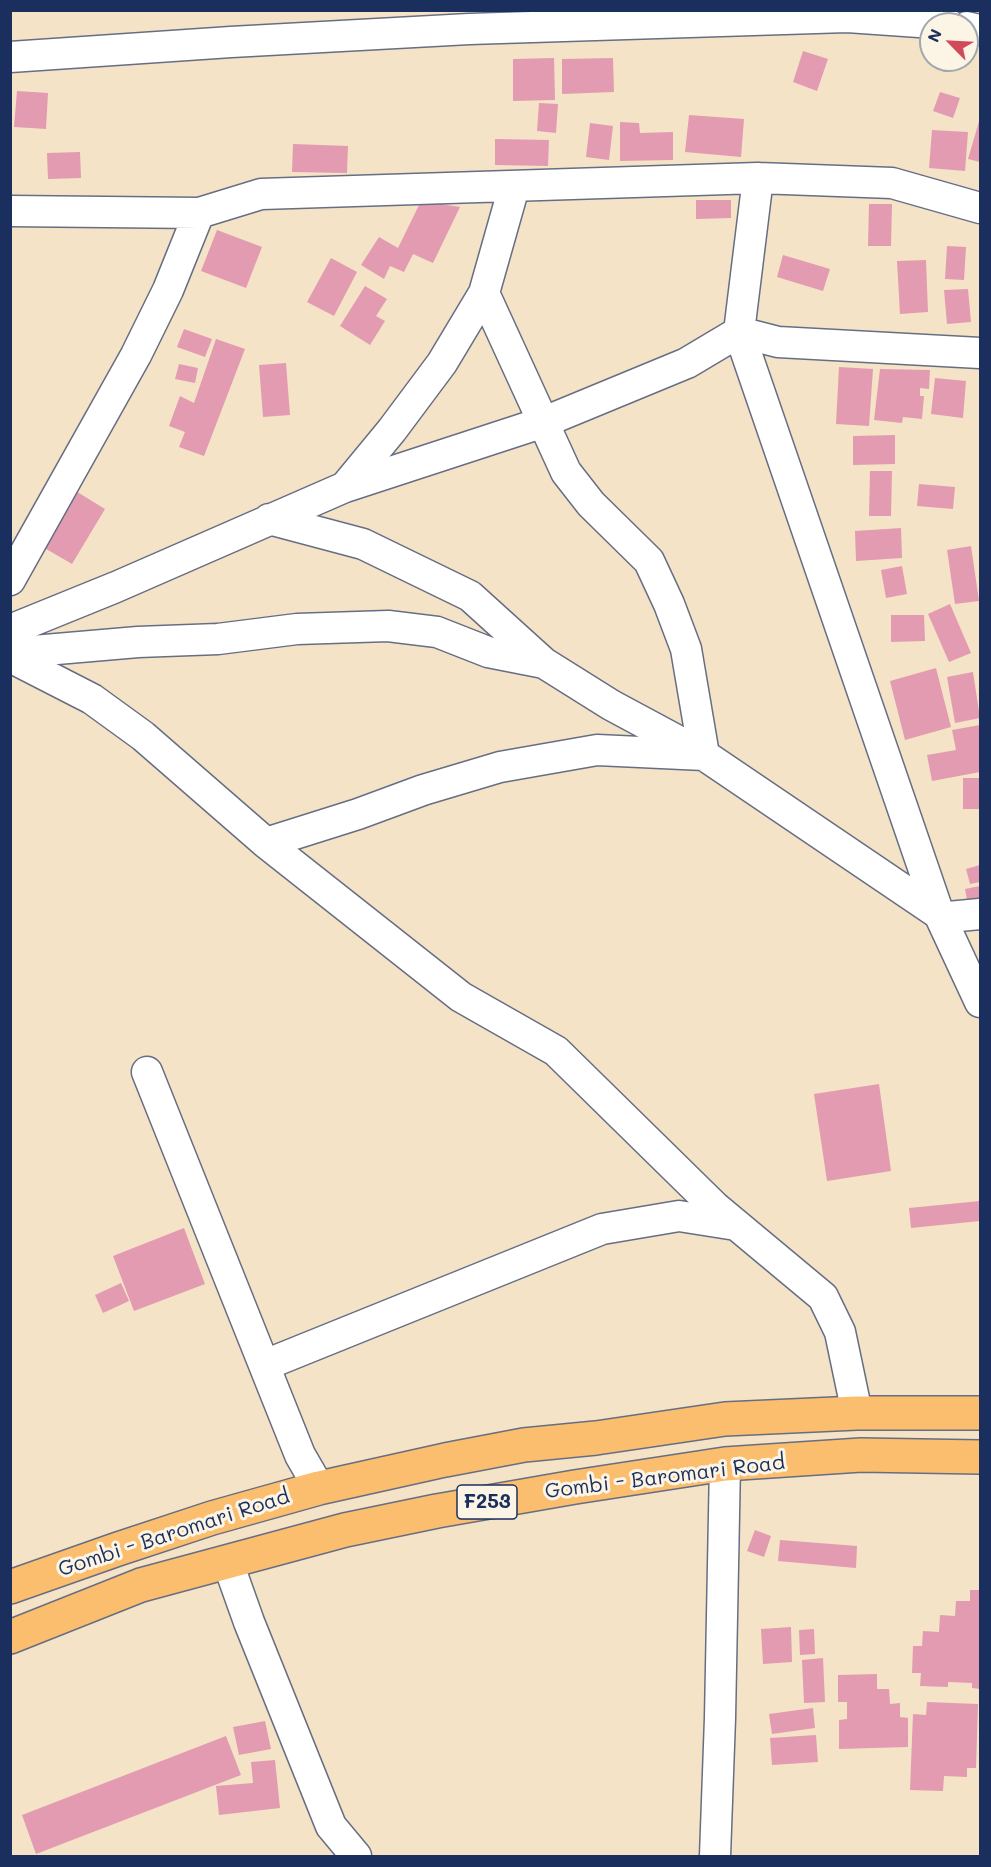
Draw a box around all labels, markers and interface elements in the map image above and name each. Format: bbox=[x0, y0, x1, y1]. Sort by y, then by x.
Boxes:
north arrow bbox=[919, 12, 979, 72]
text: N bbox=[922, 25, 946, 45]
street label: Gombi - Baromari Road bbox=[543, 1450, 787, 1504]
street label: Gombi - Baromari Road bbox=[55, 1484, 293, 1582]
road number: F253 bbox=[457, 1485, 517, 1519]

